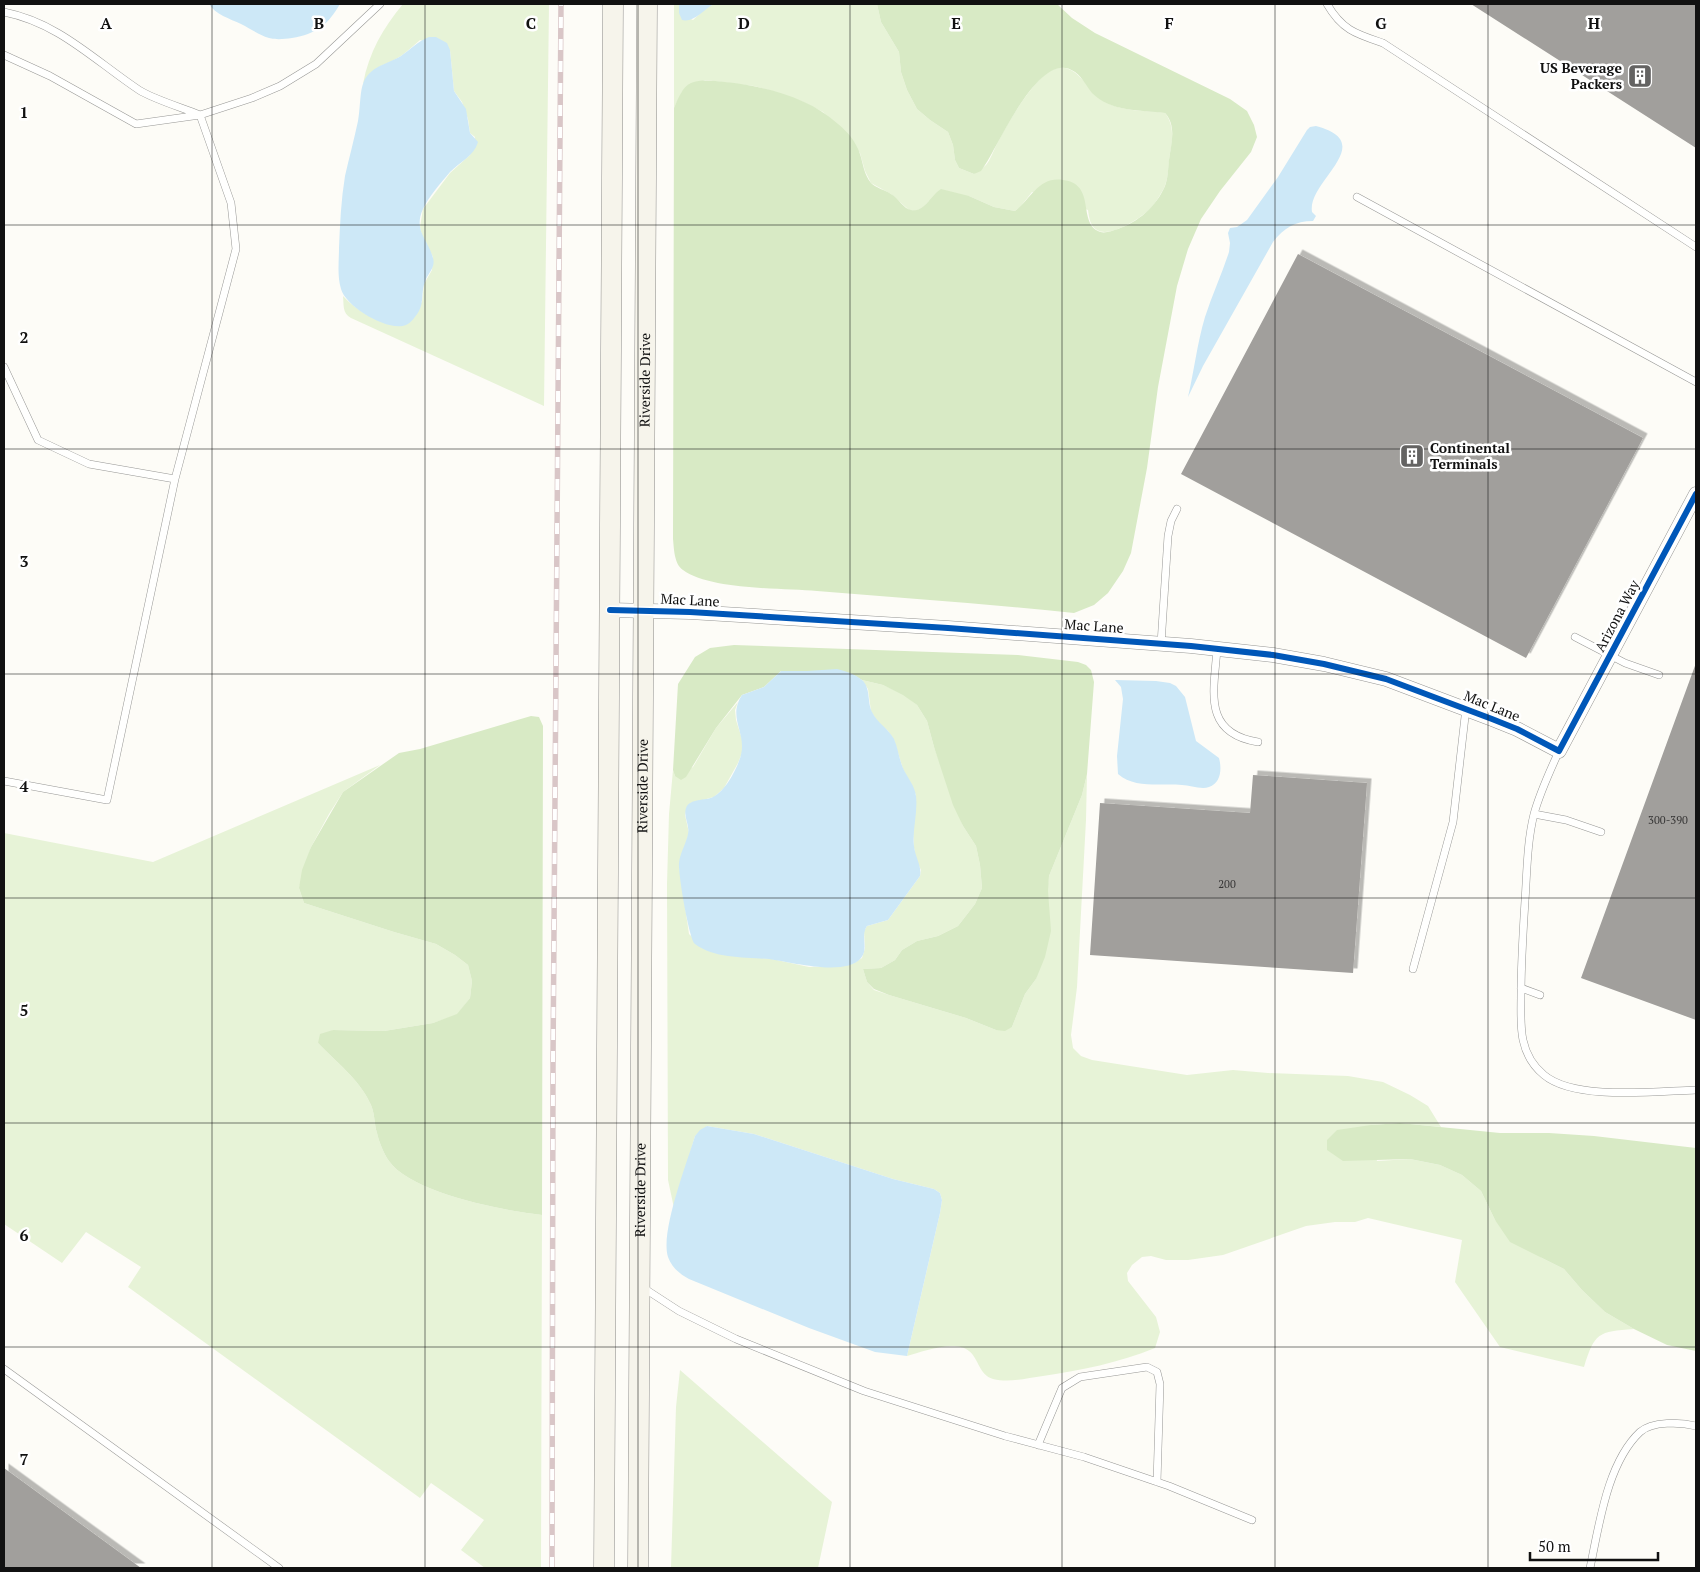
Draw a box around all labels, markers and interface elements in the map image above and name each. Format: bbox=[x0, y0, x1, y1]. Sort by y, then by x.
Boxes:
text: A bbox=[100, 12, 112, 34]
text: B bbox=[314, 12, 324, 34]
text: C bbox=[526, 12, 536, 34]
text: D bbox=[738, 12, 750, 34]
text: E bbox=[951, 12, 961, 34]
text: F bbox=[1164, 12, 1174, 34]
text: G bbox=[1375, 12, 1387, 34]
text: H bbox=[1588, 12, 1600, 34]
place label: US Beverage Packers bbox=[1540, 58, 1622, 93]
building icon: US Beverage Packers bbox=[1627, 63, 1653, 89]
text: 1 bbox=[19, 101, 29, 123]
text: 2 bbox=[19, 326, 29, 348]
street label: Riverside Drive bbox=[635, 333, 654, 427]
place label: Continental Terminals bbox=[1430, 438, 1510, 473]
building icon: Continental Terminals bbox=[1399, 443, 1425, 469]
text: 3 bbox=[19, 550, 29, 572]
street label: Arizona Way bbox=[1590, 576, 1644, 655]
street label: Mac Lane bbox=[660, 588, 720, 611]
street label: Mac Lane bbox=[1064, 614, 1124, 637]
street label: Mac Lane bbox=[1461, 686, 1523, 725]
street label: Riverside Drive bbox=[632, 739, 652, 833]
text: 4 bbox=[19, 775, 29, 797]
house number: 300-390 bbox=[1648, 813, 1688, 827]
house number: 200 bbox=[1218, 877, 1236, 891]
text: 5 bbox=[19, 999, 29, 1021]
street label: Riverside Drive bbox=[630, 1143, 649, 1237]
text: 6 bbox=[19, 1224, 29, 1246]
text: 7 bbox=[19, 1448, 29, 1470]
scale bar bbox=[1530, 1530, 1658, 1562]
text: 50 m bbox=[1538, 1536, 1571, 1556]

